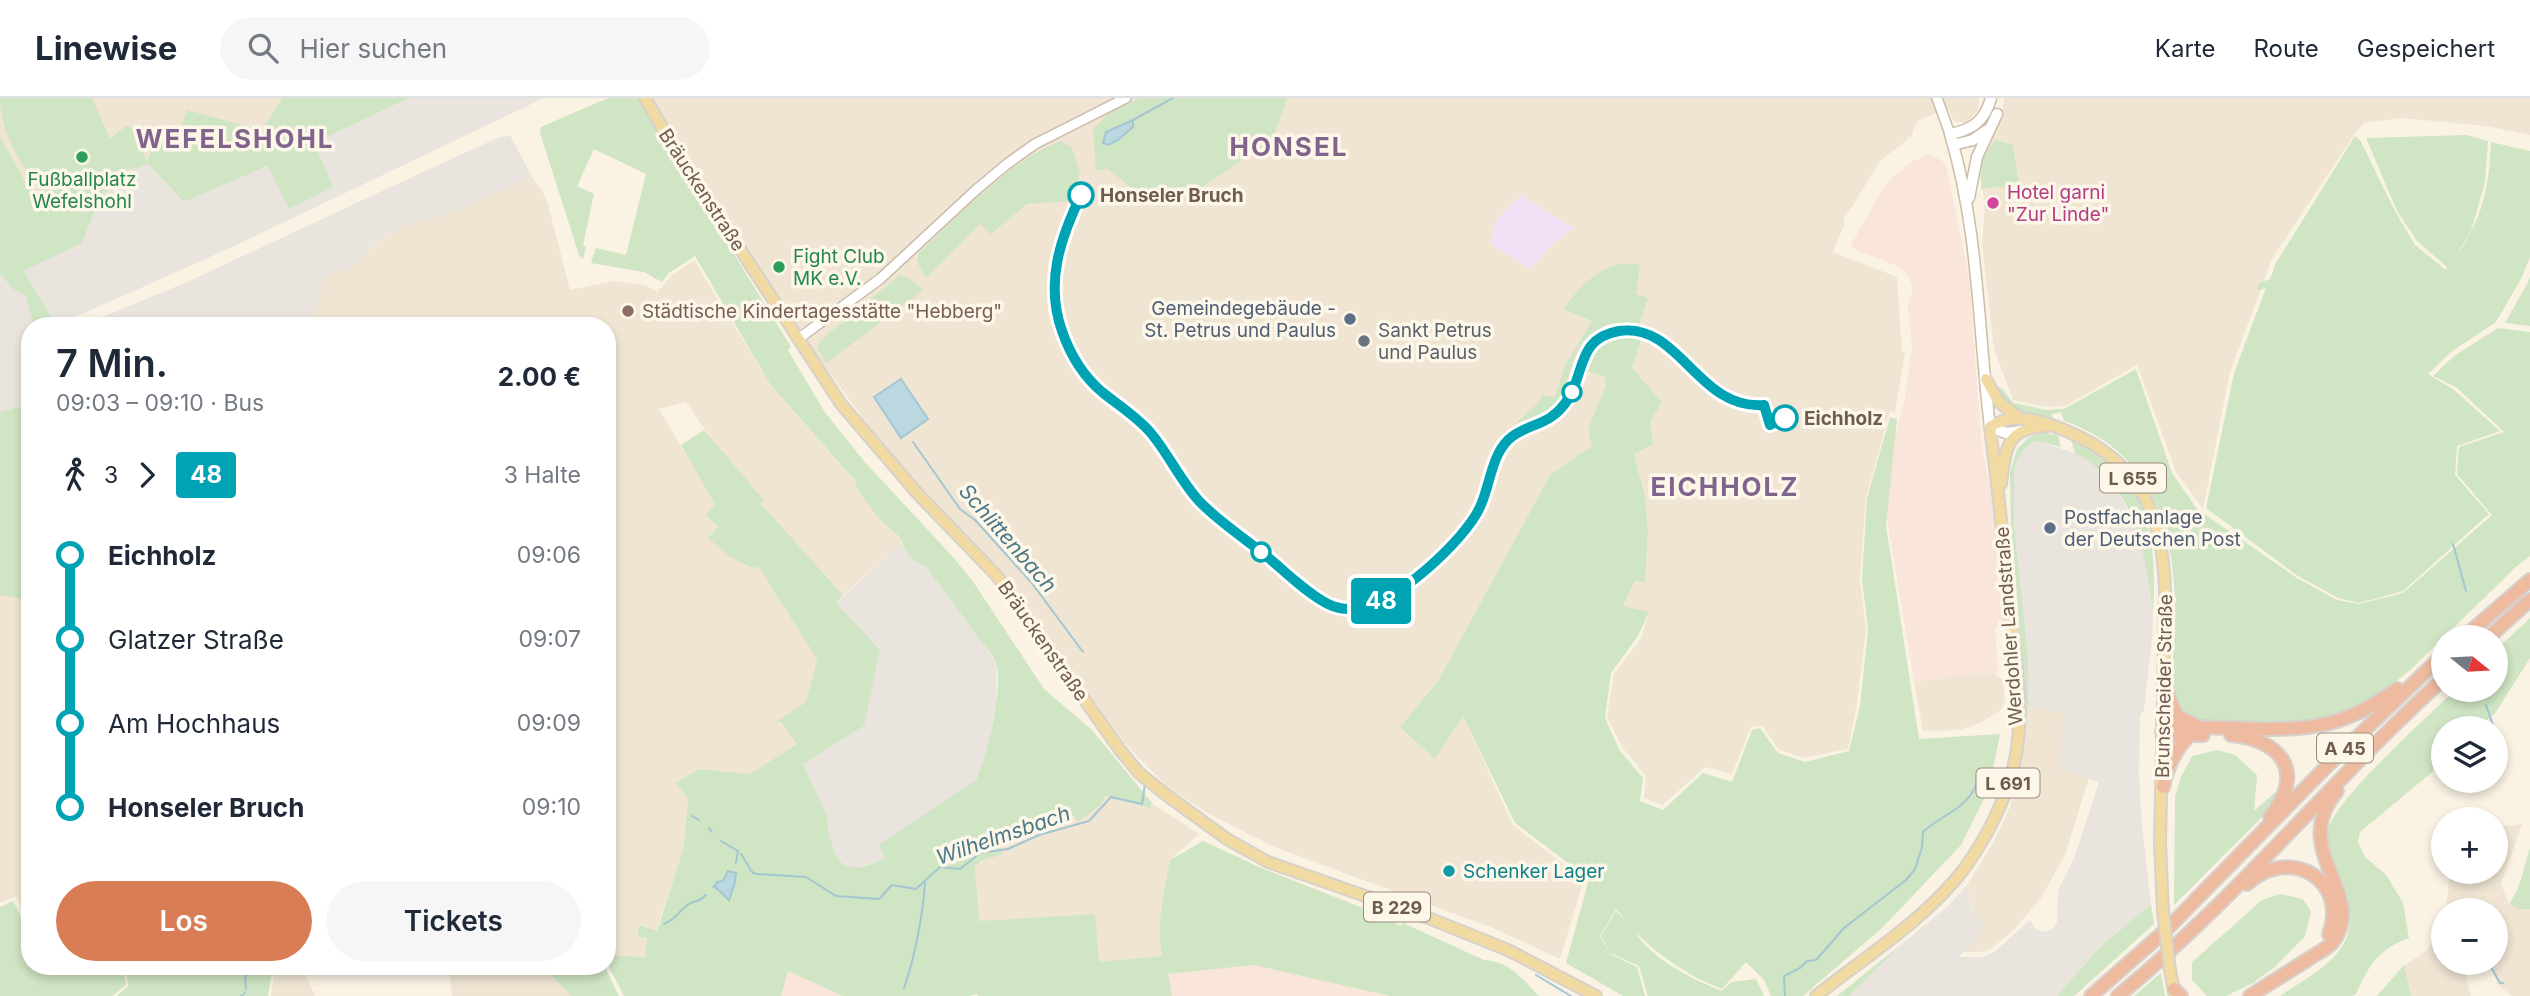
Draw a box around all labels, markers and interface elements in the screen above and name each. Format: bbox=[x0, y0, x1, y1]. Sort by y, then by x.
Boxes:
search box bbox=[220, 17, 710, 80]
text: Linewise bbox=[35, 28, 178, 68]
icon: search bbox=[244, 29, 282, 67]
text: Hier suchen bbox=[300, 33, 447, 64]
text: Karte bbox=[2155, 34, 2215, 63]
text: Route bbox=[2253, 34, 2319, 63]
text: Gespeichert bbox=[2357, 34, 2495, 63]
district label: WEFELSHOHL bbox=[135, 123, 335, 154]
street label: Bräuckenstraße bbox=[654, 124, 750, 256]
district label: HONSEL bbox=[1230, 131, 1348, 162]
marker: Fußballplatz Wefelshohl bbox=[74, 149, 90, 165]
place label: Fußballplatz Wefelshohl bbox=[28, 168, 136, 213]
place label: Hotel garni "Zur Linde" bbox=[2007, 181, 2109, 226]
marker: Honseler Bruch bbox=[1068, 182, 1094, 208]
place label: Honseler Bruch bbox=[1100, 184, 1243, 207]
marker: Hotel garni "Zur Linde" bbox=[1985, 195, 2001, 211]
place label: Fight Club MK e.V. bbox=[793, 245, 885, 290]
marker: Fight Club MK e.V. bbox=[771, 259, 787, 275]
place label: Gemeindegebäude - St. Petrus und Paulus bbox=[1144, 297, 1336, 342]
place label: Städtische Kindertagesstätte "Hebberg" bbox=[642, 300, 1002, 323]
marker: Städtische Kindertagesstätte "Hebberg" bbox=[620, 303, 636, 319]
marker: Gemeindegebäude - St. Petrus und Paulus bbox=[1342, 311, 1358, 327]
place label: Sankt Petrus und Paulus bbox=[1378, 319, 1492, 364]
marker: Sankt Petrus und Paulus bbox=[1356, 333, 1372, 349]
text: 7 Min. bbox=[56, 340, 168, 386]
text: 2.00 € bbox=[498, 361, 581, 392]
unlabelled marker bbox=[1562, 382, 1582, 402]
text: 09:03 – 09:10 · Bus bbox=[56, 389, 264, 417]
marker: Eichholz bbox=[1772, 405, 1798, 431]
place label: Eichholz bbox=[1804, 407, 1883, 430]
icon: walk bbox=[56, 456, 94, 494]
icon: forward bbox=[128, 456, 166, 494]
text: 48 bbox=[190, 460, 222, 489]
text: 3 bbox=[104, 461, 118, 489]
text: 3 Halte bbox=[504, 461, 581, 489]
road number: L 655 bbox=[2100, 464, 2166, 492]
district label: EICHHOLZ bbox=[1650, 471, 1800, 502]
water label: Schlittenbach bbox=[954, 479, 1062, 597]
place label: Postfachanlage der Deutschen Post bbox=[2064, 506, 2241, 551]
marker: Postfachanlage der Deutschen Post bbox=[2042, 520, 2058, 536]
street label: Werdohler Landstraße bbox=[1991, 526, 2027, 726]
text: Eichholz bbox=[108, 540, 216, 571]
text: 09:06 bbox=[517, 541, 581, 569]
unlabelled marker bbox=[1251, 542, 1271, 562]
street label: Bräuckenstraße bbox=[993, 576, 1093, 706]
line badge: 48 bbox=[1350, 578, 1412, 624]
text: 48 bbox=[1365, 586, 1397, 615]
street label: Brunscheider Straße bbox=[2151, 594, 2177, 778]
text: Glatzer Straße bbox=[108, 624, 284, 655]
text: 09:07 bbox=[519, 625, 581, 653]
north arrow bbox=[2431, 625, 2508, 702]
map controls bbox=[2431, 625, 2508, 975]
text: Am Hochhaus bbox=[108, 708, 280, 739]
text: 09:09 bbox=[517, 709, 581, 737]
button: layers bbox=[2431, 716, 2508, 793]
road number: A 45 bbox=[2317, 734, 2373, 762]
road number: L 691 bbox=[1976, 768, 2039, 798]
text: Honseler Bruch bbox=[108, 792, 304, 823]
text: 09:10 bbox=[522, 793, 581, 821]
water label: Wilhelmsbach bbox=[933, 800, 1073, 870]
button: + bbox=[2431, 807, 2508, 884]
place label: Schenker Lager bbox=[1463, 860, 1604, 883]
marker: Schenker Lager bbox=[1441, 863, 1457, 879]
button: Los bbox=[56, 881, 312, 961]
button: Tickets bbox=[326, 881, 581, 961]
road number: B 229 bbox=[1364, 892, 1430, 922]
button: − bbox=[2431, 898, 2508, 975]

